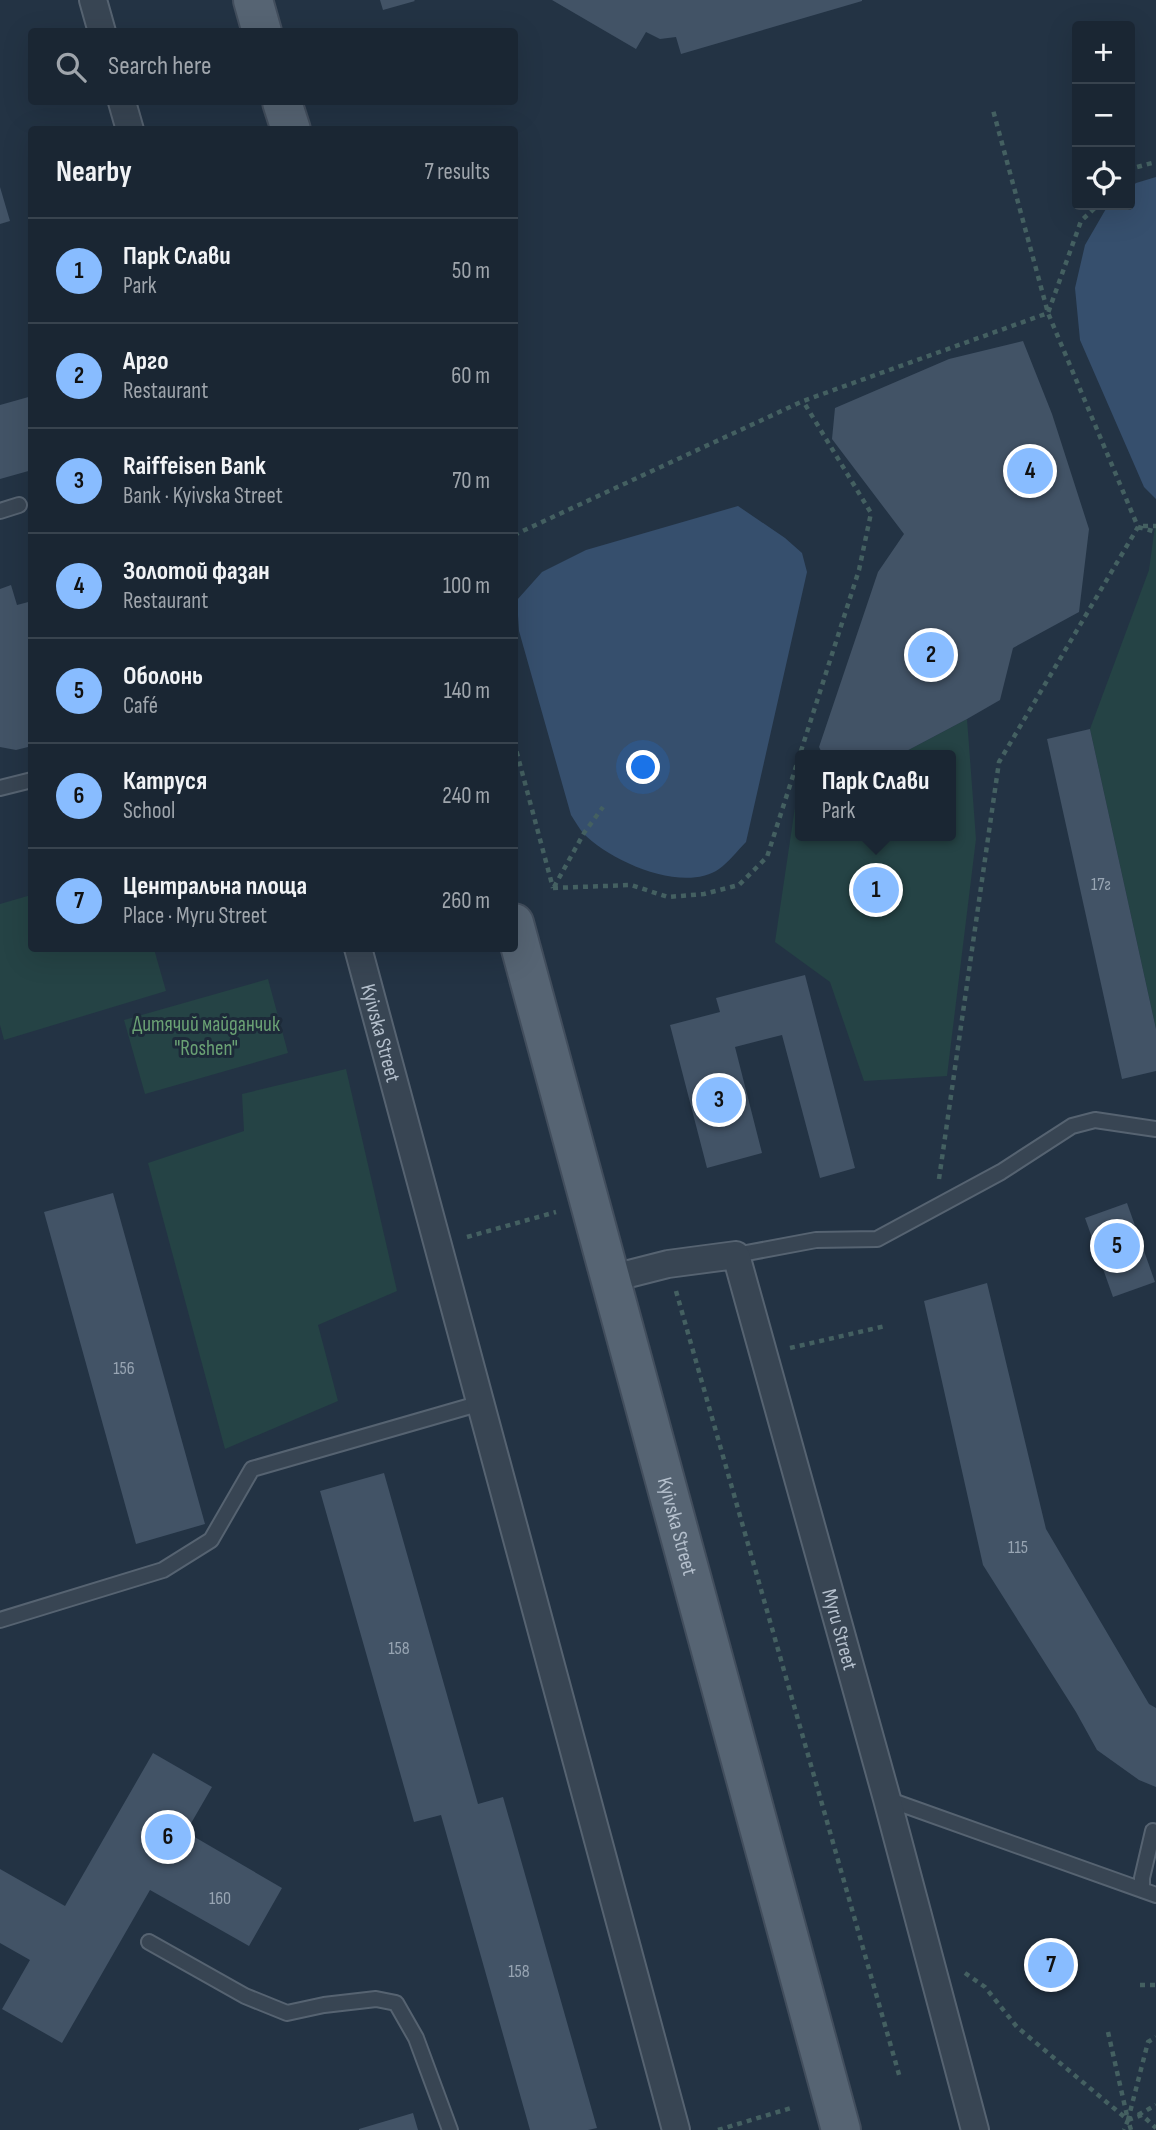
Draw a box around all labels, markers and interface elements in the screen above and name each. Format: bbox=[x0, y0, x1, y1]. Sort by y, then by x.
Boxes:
map controls bbox=[1072, 21, 1135, 210]
button: + bbox=[1072, 21, 1135, 84]
search box bbox=[28, 28, 518, 105]
icon: search bbox=[52, 48, 90, 86]
text: Search here bbox=[108, 51, 211, 82]
button: − bbox=[1072, 84, 1135, 147]
button: locate bbox=[1072, 147, 1135, 210]
text: Nearby bbox=[56, 154, 132, 190]
text: 7 results bbox=[424, 158, 490, 186]
text: Парк Слави bbox=[123, 241, 231, 272]
text: 1 bbox=[74, 257, 84, 285]
text: 50 m bbox=[452, 257, 490, 285]
text: Park bbox=[123, 272, 157, 300]
text: Арго bbox=[123, 346, 169, 377]
text: 2 bbox=[74, 362, 84, 390]
text: 60 m bbox=[451, 362, 490, 390]
text: Restaurant bbox=[123, 377, 208, 405]
pin: 4 bbox=[1007, 445, 1053, 497]
text: Raiffeisen Bank bbox=[123, 451, 266, 482]
text: 3 bbox=[74, 467, 84, 495]
text: 70 m bbox=[452, 467, 490, 495]
text: Bank · Kyivska Street bbox=[123, 482, 283, 510]
text: Золотой фазан bbox=[123, 556, 270, 587]
text: 4 bbox=[74, 572, 84, 600]
text: 100 m bbox=[443, 572, 490, 600]
text: Restaurant bbox=[123, 587, 208, 615]
pin: 2 bbox=[908, 629, 954, 681]
text: Оболонь bbox=[123, 661, 203, 692]
text: 5 bbox=[74, 677, 84, 705]
text: 140 m bbox=[444, 677, 490, 705]
text: Café bbox=[123, 692, 158, 720]
your location bbox=[626, 750, 660, 784]
popup bbox=[795, 750, 956, 841]
text: Катруся bbox=[123, 766, 207, 797]
text: Парк Слави bbox=[822, 766, 929, 797]
text: 6 bbox=[74, 782, 84, 810]
text: 240 m bbox=[442, 782, 490, 810]
text: School bbox=[123, 797, 175, 825]
text: Park bbox=[822, 797, 855, 825]
pin: 1 bbox=[853, 864, 899, 916]
text: Центральна площа bbox=[123, 871, 307, 902]
house number: 17г bbox=[1091, 874, 1111, 895]
text: 7 bbox=[74, 887, 84, 915]
text: 260 m bbox=[442, 887, 490, 915]
text: Place · Myru Street bbox=[123, 902, 267, 930]
street label: Kyivska Street bbox=[356, 981, 406, 1085]
park label: Дитячий майданчик "Roshen" bbox=[132, 1012, 280, 1061]
pin: 3 bbox=[696, 1074, 742, 1126]
pin: 5 bbox=[1094, 1220, 1140, 1272]
house number: 156 bbox=[113, 1358, 135, 1379]
street label: Kyivska Street bbox=[652, 1474, 703, 1578]
house number: 115 bbox=[1008, 1537, 1028, 1558]
street label: Myru Street bbox=[817, 1586, 863, 1673]
house number: 158 bbox=[388, 1638, 410, 1659]
pin: 6 bbox=[145, 1811, 191, 1863]
house number: 160 bbox=[209, 1888, 231, 1909]
pin: 7 bbox=[1028, 1939, 1074, 1991]
house number: 158 bbox=[508, 1961, 530, 1982]

